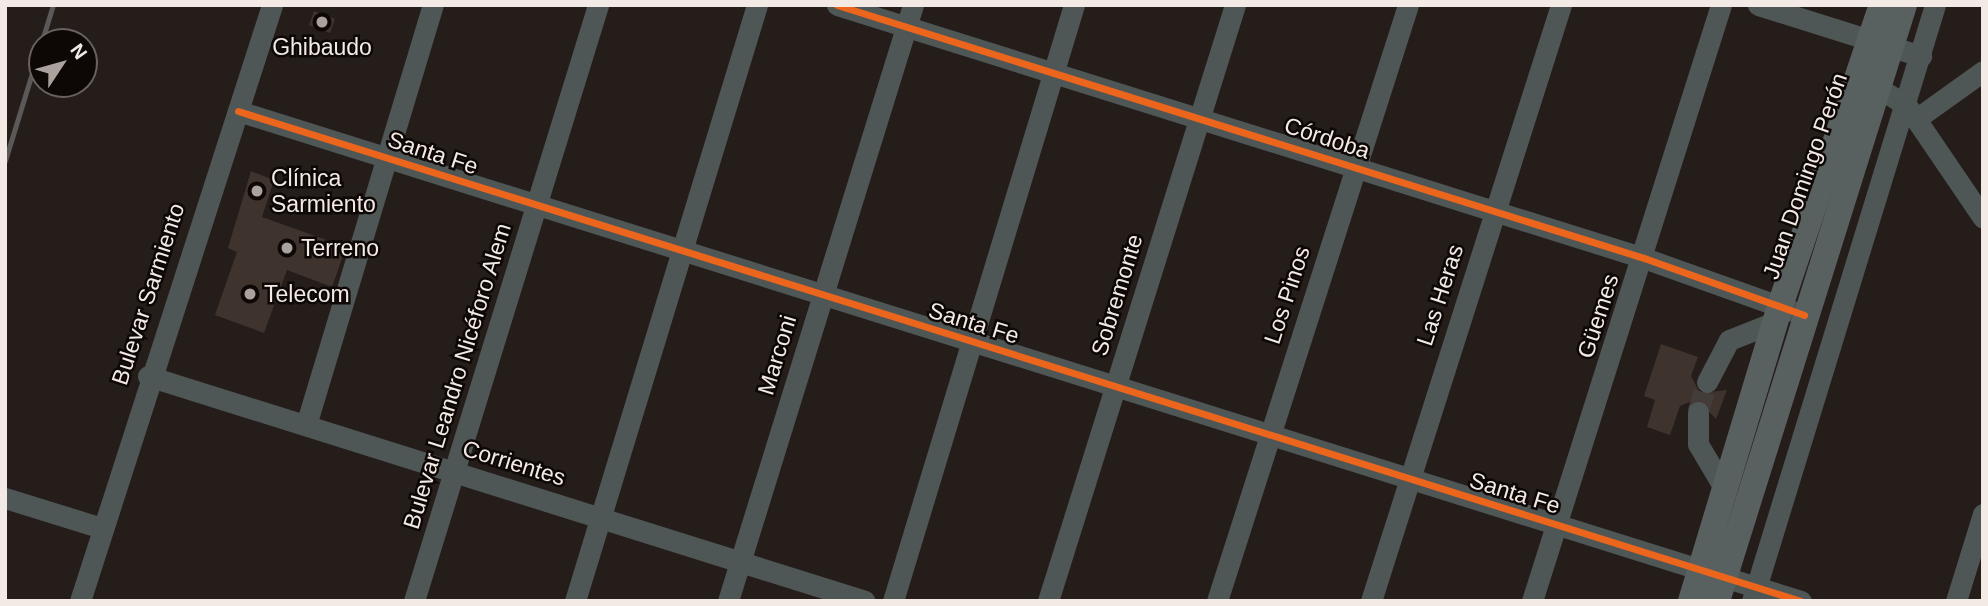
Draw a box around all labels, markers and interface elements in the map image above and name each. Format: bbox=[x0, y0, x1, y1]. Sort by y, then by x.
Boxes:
marker: Ghibaudo bbox=[314, 14, 330, 30]
north arrow bbox=[28, 28, 98, 98]
place label: Ghibaudo bbox=[272, 33, 372, 61]
text: N bbox=[66, 40, 91, 63]
street label: Juan Domingo Perón bbox=[1757, 69, 1853, 283]
street label: Córdoba bbox=[1281, 111, 1373, 165]
street label: Santa Fe bbox=[384, 125, 482, 181]
place label: Clínica Sarmiento bbox=[271, 164, 376, 218]
marker: Clínica Sarmiento bbox=[249, 183, 265, 199]
street label: Bulevar Sarmiento bbox=[106, 200, 190, 388]
street label: Bulevar Leandro Nicéforo Alem bbox=[397, 219, 517, 533]
street label: Sobremonte bbox=[1085, 231, 1149, 359]
place label: Terreno bbox=[301, 234, 379, 262]
marker: Terreno bbox=[279, 240, 295, 256]
street label: Las Heras bbox=[1411, 241, 1469, 349]
street label: Los Pinos bbox=[1258, 243, 1316, 347]
street label: Güemes bbox=[1571, 270, 1625, 362]
place label: Telecom bbox=[264, 280, 350, 308]
marker: Telecom bbox=[242, 286, 258, 302]
street label: Santa Fe bbox=[925, 296, 1023, 350]
street label: Marconi bbox=[752, 312, 802, 398]
street label: Corrientes bbox=[459, 434, 569, 492]
street label: Santa Fe bbox=[1466, 466, 1564, 520]

